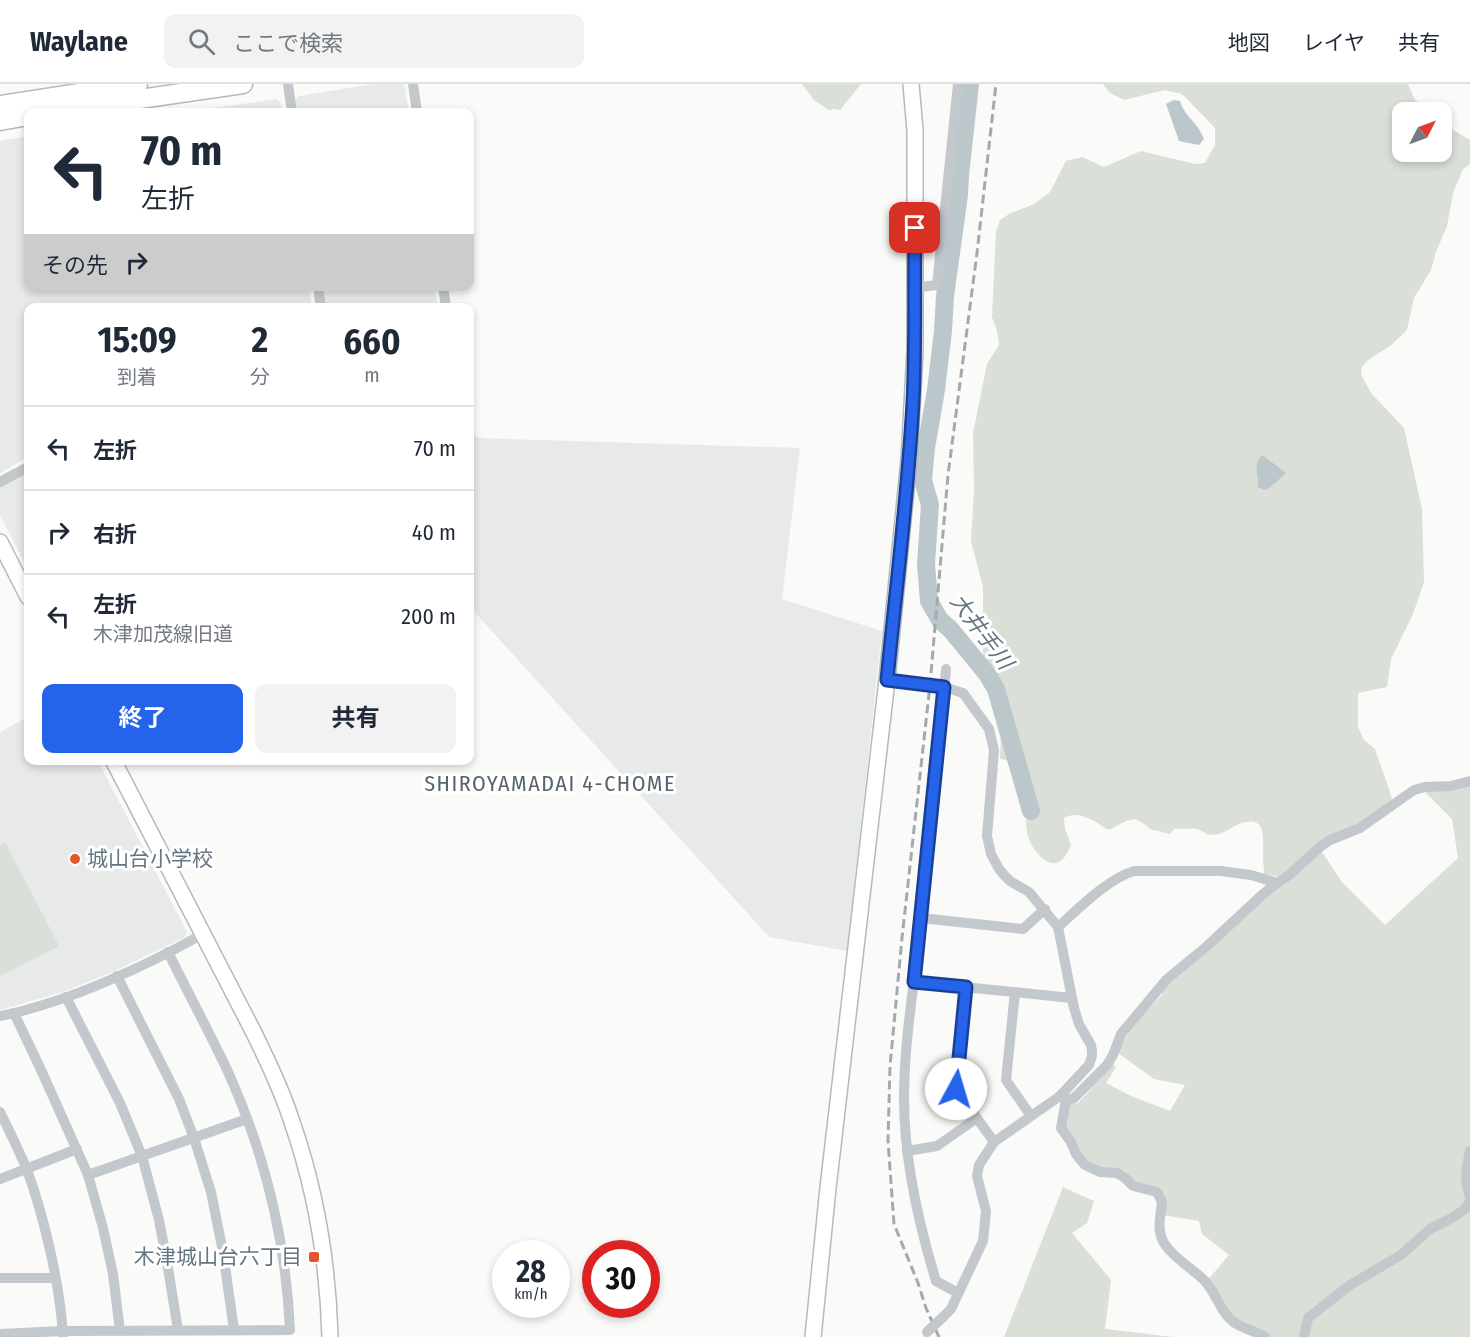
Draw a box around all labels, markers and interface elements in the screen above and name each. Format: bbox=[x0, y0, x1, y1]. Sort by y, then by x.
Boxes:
search box bbox=[164, 14, 584, 68]
text: Waylane bbox=[30, 25, 128, 58]
icon: search bbox=[185, 25, 218, 58]
text: ここで検索 bbox=[233, 30, 343, 57]
text: 地図 bbox=[1228, 30, 1270, 56]
text: レイヤ bbox=[1303, 30, 1365, 56]
text: 共有 bbox=[1398, 30, 1440, 56]
north arrow bbox=[1392, 102, 1452, 162]
map controls bbox=[1392, 102, 1452, 162]
text: 70 m bbox=[141, 126, 222, 176]
icon: left bbox=[42, 132, 120, 210]
text: 左折 bbox=[141, 183, 195, 215]
pin bbox=[889, 202, 940, 253]
icon: arrive bbox=[898, 211, 931, 244]
icon: right bbox=[120, 246, 153, 279]
text: その先 bbox=[42, 252, 108, 279]
text: 15:09 bbox=[97, 318, 177, 362]
text: 2 bbox=[252, 318, 268, 362]
text: 660 bbox=[343, 320, 401, 364]
text: m bbox=[364, 363, 380, 387]
text: 到着 bbox=[117, 365, 157, 389]
text: 分 bbox=[250, 365, 270, 389]
icon: left bbox=[42, 432, 75, 465]
text: 70 m bbox=[414, 435, 456, 462]
text: 左折 bbox=[93, 437, 137, 464]
icon: right bbox=[42, 516, 75, 549]
text: 40 m bbox=[412, 519, 456, 546]
text: 右折 bbox=[93, 521, 137, 548]
water label: 大井手川 bbox=[944, 588, 1020, 676]
text: 左折 bbox=[93, 591, 137, 618]
icon: left bbox=[42, 600, 75, 633]
text: 200 m bbox=[401, 603, 456, 630]
text: 木津加茂線旧道 bbox=[93, 622, 233, 646]
button: 終了 bbox=[42, 684, 243, 753]
button: 共有 bbox=[255, 684, 456, 753]
district label: SHIROYAMADAI 4-CHOME bbox=[424, 770, 676, 797]
place label: 城山台小学校 bbox=[87, 846, 213, 872]
marker: 城山台小学校 bbox=[68, 852, 82, 866]
position arrow bbox=[924, 1057, 988, 1121]
speed limit sign: 30 bbox=[582, 1240, 660, 1318]
place label: 木津城山台六丁目 bbox=[134, 1244, 302, 1270]
marker: 木津城山台六丁目 bbox=[307, 1250, 321, 1264]
text: 28 bbox=[516, 1254, 546, 1290]
text: km/h bbox=[514, 1285, 548, 1303]

